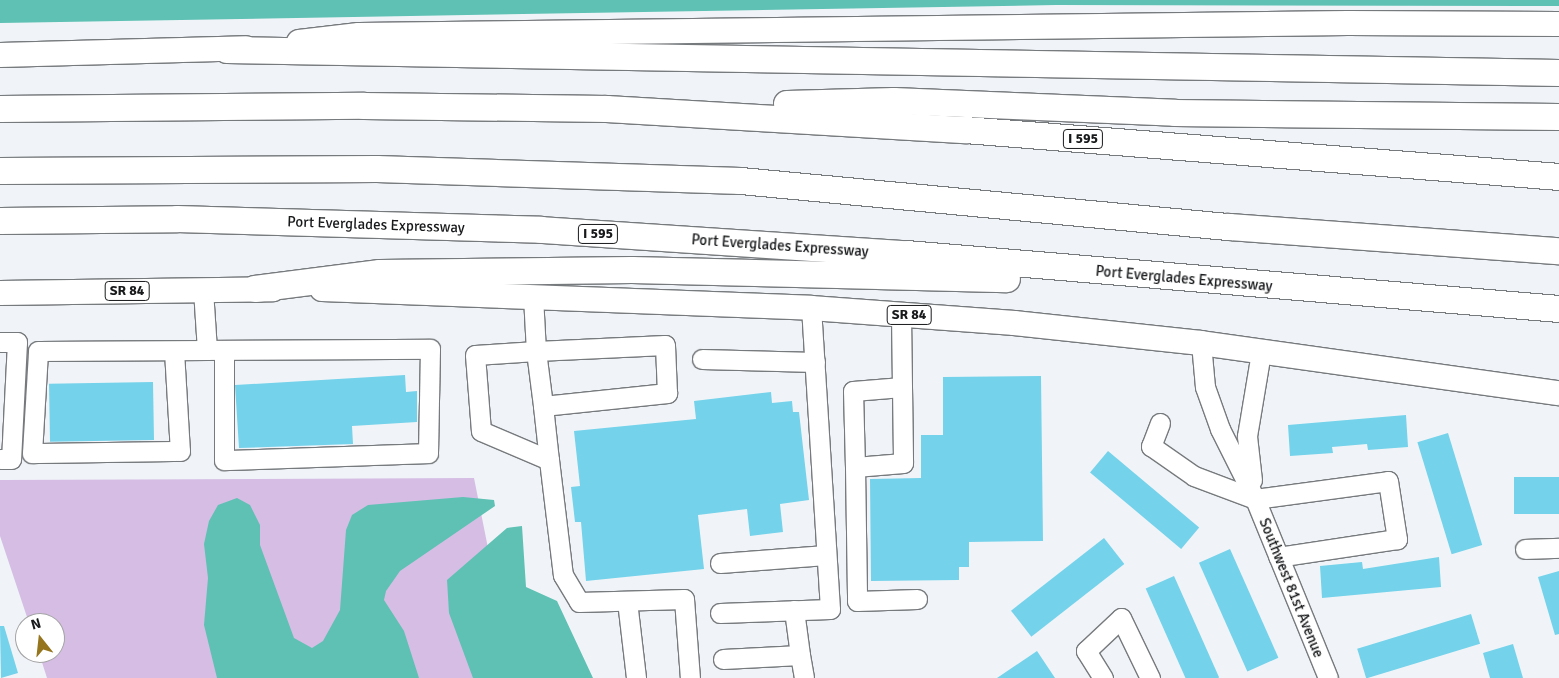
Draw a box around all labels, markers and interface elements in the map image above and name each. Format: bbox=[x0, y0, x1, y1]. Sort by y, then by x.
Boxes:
road number: I 595 bbox=[1062, 128, 1104, 150]
street label: Port Everglades Expressway bbox=[287, 213, 465, 237]
road number: I 595 bbox=[577, 222, 619, 245]
street label: Port Everglades Expressway bbox=[691, 231, 869, 261]
street label: Port Everglades Expressway bbox=[1095, 262, 1273, 296]
road number: SR 84 bbox=[104, 280, 150, 302]
road number: SR 84 bbox=[886, 304, 932, 326]
street label: Southwest 81st Avenue bbox=[1255, 516, 1327, 660]
north arrow bbox=[15, 613, 65, 663]
text: N bbox=[29, 615, 43, 634]

